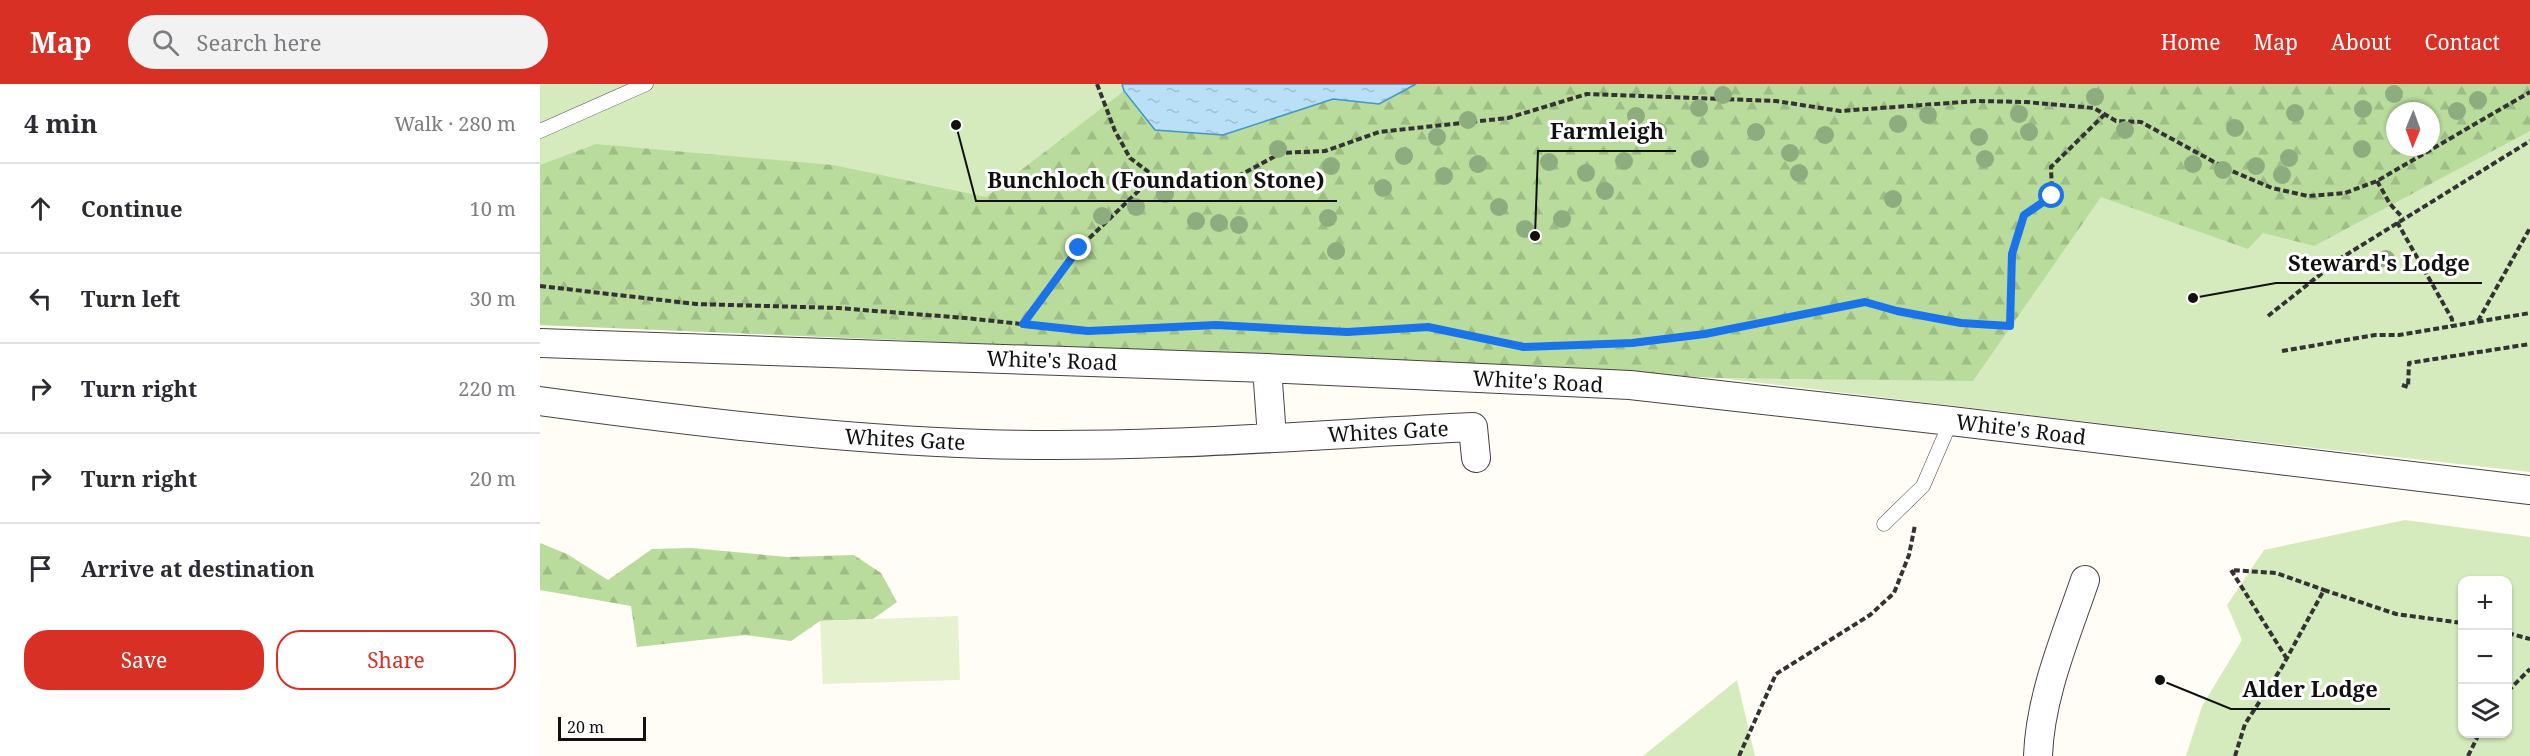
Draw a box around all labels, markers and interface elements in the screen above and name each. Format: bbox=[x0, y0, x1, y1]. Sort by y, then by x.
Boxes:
search box bbox=[128, 15, 548, 69]
text: Map bbox=[30, 23, 92, 61]
icon: search bbox=[149, 26, 182, 59]
text: Search here bbox=[197, 27, 321, 57]
text: Home bbox=[2161, 28, 2221, 56]
text: Map bbox=[2254, 28, 2298, 56]
text: About bbox=[2331, 28, 2392, 56]
text: Contact bbox=[2425, 28, 2500, 56]
north arrow bbox=[2386, 102, 2440, 156]
text: 4 min bbox=[24, 105, 98, 141]
text: Walk · 280 m bbox=[394, 110, 516, 137]
callout: Farmleigh bbox=[1538, 111, 1676, 151]
text: Farmleigh bbox=[1550, 115, 1664, 145]
callout: Bunchloch (Foundation Stone) bbox=[976, 161, 1337, 201]
text: Bunchloch (Foundation Stone) bbox=[987, 164, 1325, 194]
route start bbox=[2038, 182, 2064, 208]
icon: ahead bbox=[24, 192, 57, 225]
text: Continue bbox=[81, 193, 183, 223]
text: 10 m bbox=[470, 195, 516, 222]
route end bbox=[1065, 234, 1091, 260]
callout: Steward's Lodge bbox=[2276, 243, 2482, 283]
text: Steward's Lodge bbox=[2288, 247, 2470, 277]
icon: left bbox=[24, 282, 57, 315]
text: Turn left bbox=[81, 283, 180, 313]
text: 30 m bbox=[470, 285, 516, 312]
street label: White's Road bbox=[986, 344, 1118, 376]
street label: White's Road bbox=[1472, 364, 1604, 398]
icon: right bbox=[24, 372, 57, 405]
text: Turn right bbox=[81, 373, 197, 403]
text: 220 m bbox=[458, 375, 516, 402]
street label: White's Road bbox=[1954, 407, 2088, 451]
street label: Whites Gate bbox=[1327, 414, 1449, 448]
street label: Whites Gate bbox=[844, 422, 966, 456]
icon: right bbox=[24, 462, 57, 495]
text: Turn right bbox=[81, 463, 197, 493]
text: 20 m bbox=[470, 465, 516, 492]
icon: arrive bbox=[24, 552, 57, 585]
text: Arrive at destination bbox=[81, 553, 315, 583]
map controls bbox=[2458, 576, 2512, 738]
button: + bbox=[2458, 576, 2512, 630]
button: Save bbox=[24, 630, 264, 690]
button: Share bbox=[276, 630, 516, 690]
button: − bbox=[2458, 630, 2512, 684]
callout: Alder Lodge bbox=[2231, 669, 2390, 709]
text: Alder Lodge bbox=[2242, 673, 2378, 703]
button: layers bbox=[2458, 684, 2512, 738]
scale bar bbox=[558, 714, 646, 742]
text: 20 m bbox=[567, 716, 604, 738]

